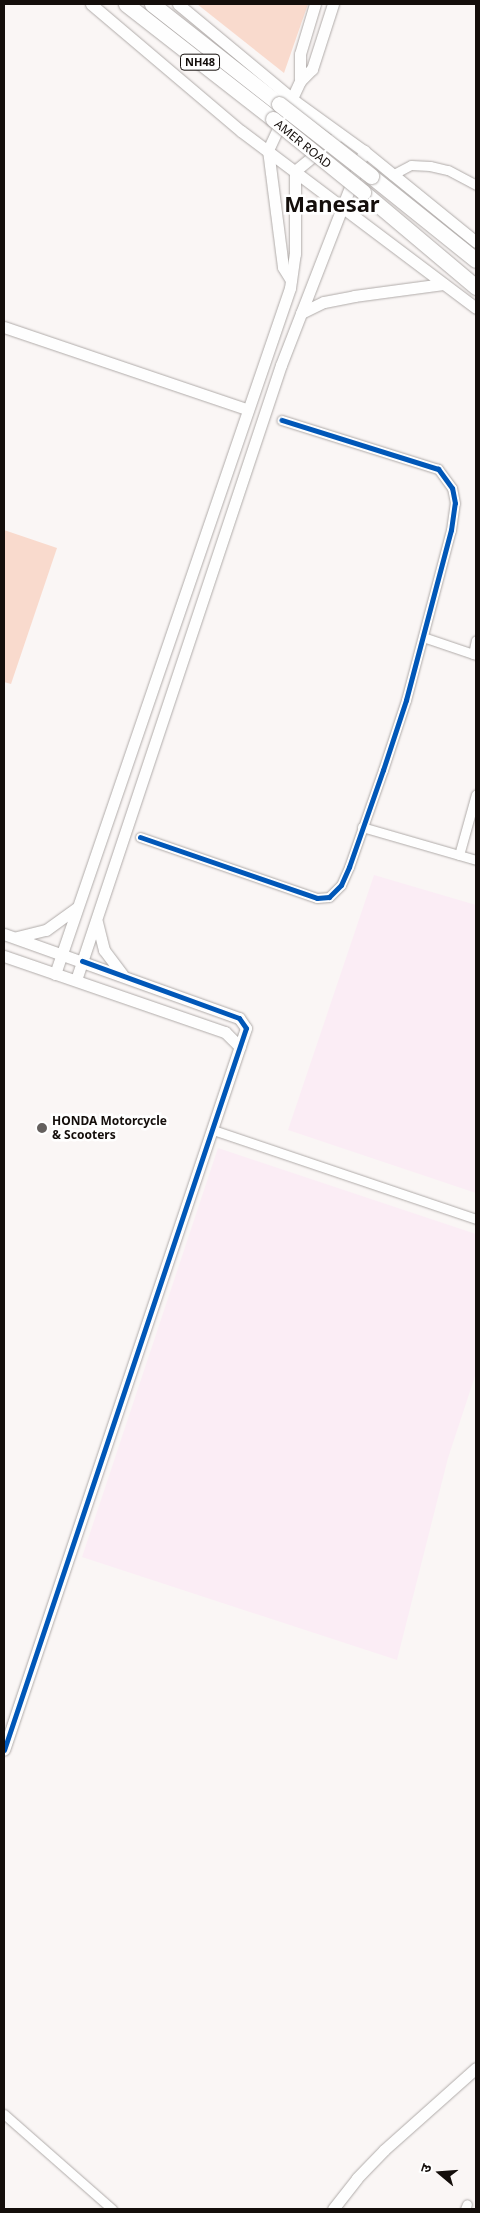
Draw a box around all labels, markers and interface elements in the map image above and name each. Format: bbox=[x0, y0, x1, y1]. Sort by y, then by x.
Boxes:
road number: NH48 bbox=[180, 54, 220, 70]
street label: AMER ROAD bbox=[272, 117, 334, 171]
district label: Manesar bbox=[284, 191, 380, 217]
place label: HONDA Motorcycle & Scooters bbox=[52, 1114, 167, 1142]
marker: HONDA Motorcycle & Scooters bbox=[36, 1122, 48, 1134]
north arrow bbox=[415, 2148, 465, 2198]
text: उ bbox=[415, 2161, 436, 2175]

